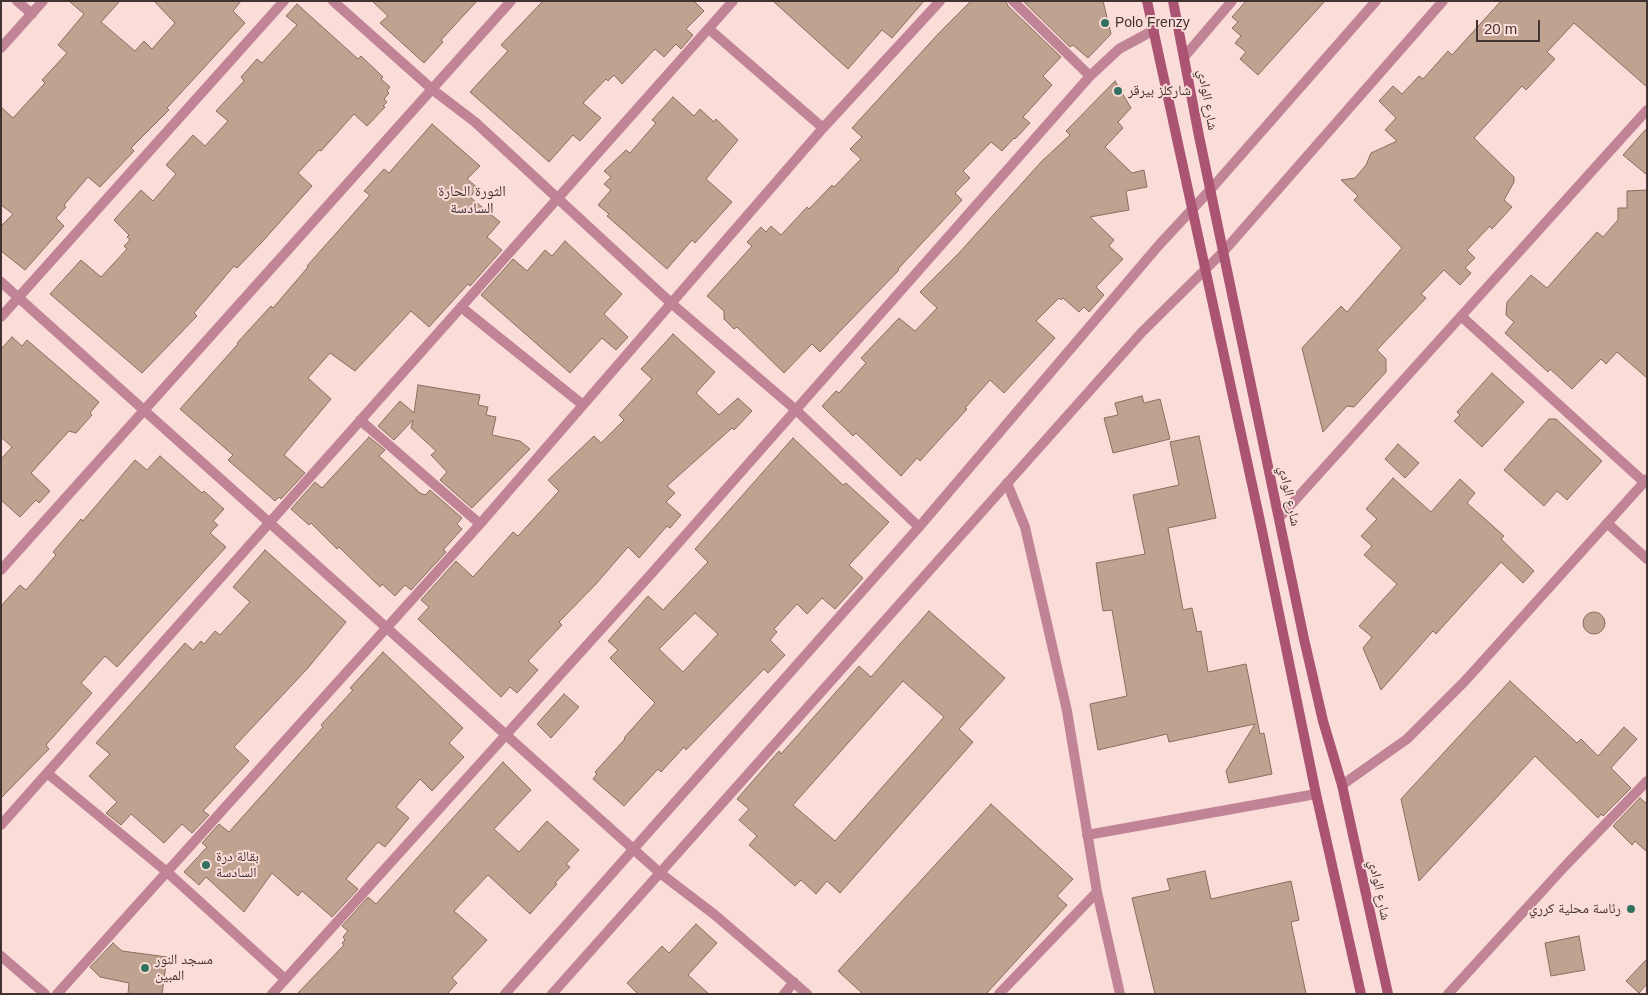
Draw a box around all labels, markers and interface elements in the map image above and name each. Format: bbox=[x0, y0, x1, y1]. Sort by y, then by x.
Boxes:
scale bar bbox=[1478, 10, 1542, 42]
place label: Polo Frenzy bbox=[1115, 15, 1190, 31]
marker: Polo Frenzy bbox=[1099, 17, 1111, 29]
text: 20 m bbox=[1484, 20, 1517, 37]
street label: شارع الوادي bbox=[1193, 68, 1221, 132]
place label: شاركلز بيرقر bbox=[1128, 83, 1191, 99]
marker: شاركلز بيرقر bbox=[1112, 85, 1124, 97]
district label: الثورة الحارة السادسة bbox=[438, 183, 506, 218]
street label: شارع الوادي bbox=[1274, 464, 1304, 528]
place label: بقالة درة السادسة bbox=[216, 849, 259, 882]
street label: شارع الوادي bbox=[1364, 858, 1394, 922]
marker: بقالة درة السادسة bbox=[200, 859, 212, 871]
place label: رئاسة محلية كرري bbox=[1529, 901, 1621, 917]
marker: رئاسة محلية كرري bbox=[1625, 903, 1637, 915]
place label: مسجد النور المبين bbox=[155, 952, 213, 984]
marker: مسجد النور المبين bbox=[139, 962, 151, 974]

